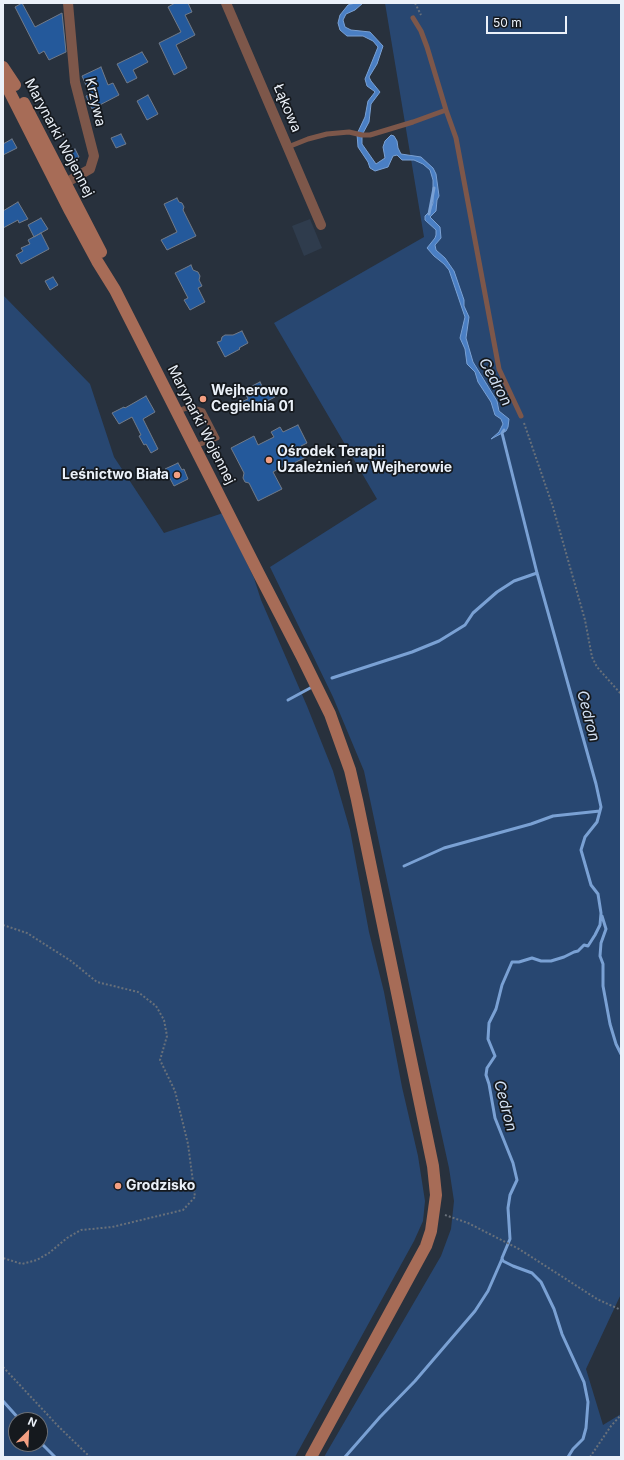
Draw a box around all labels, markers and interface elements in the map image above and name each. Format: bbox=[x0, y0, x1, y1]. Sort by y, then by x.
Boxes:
scale bar bbox=[488, 8, 569, 34]
text: 50 m bbox=[493, 15, 522, 30]
street label: Marynarki Wojennej bbox=[21, 76, 97, 200]
street label: Krzywa bbox=[81, 76, 109, 128]
street label: Łąkowa bbox=[269, 81, 305, 135]
water label: Cedron bbox=[475, 355, 515, 409]
street label: Marynarki Wojennej bbox=[164, 363, 238, 487]
place label: Wejherowo Cegielnia 01 bbox=[211, 383, 294, 416]
marker: Wejherowo Cegielnia 01 bbox=[198, 394, 208, 404]
place label: Ośrodek Terapii Uzależnień w Wejherowie bbox=[277, 444, 452, 476]
marker: Ośrodek Terapii Uzależnień w Wejherowie bbox=[264, 455, 274, 465]
place label: Leśnictwo Biała bbox=[62, 467, 169, 483]
marker: Leśnictwo Biała bbox=[172, 470, 182, 480]
water label: Cedron bbox=[573, 689, 603, 743]
water label: Cedron bbox=[490, 1079, 520, 1133]
place label: Grodzisko bbox=[126, 1178, 195, 1194]
marker: Grodzisko bbox=[113, 1181, 123, 1191]
north arrow bbox=[8, 1412, 48, 1452]
text: N bbox=[26, 1414, 39, 1430]

